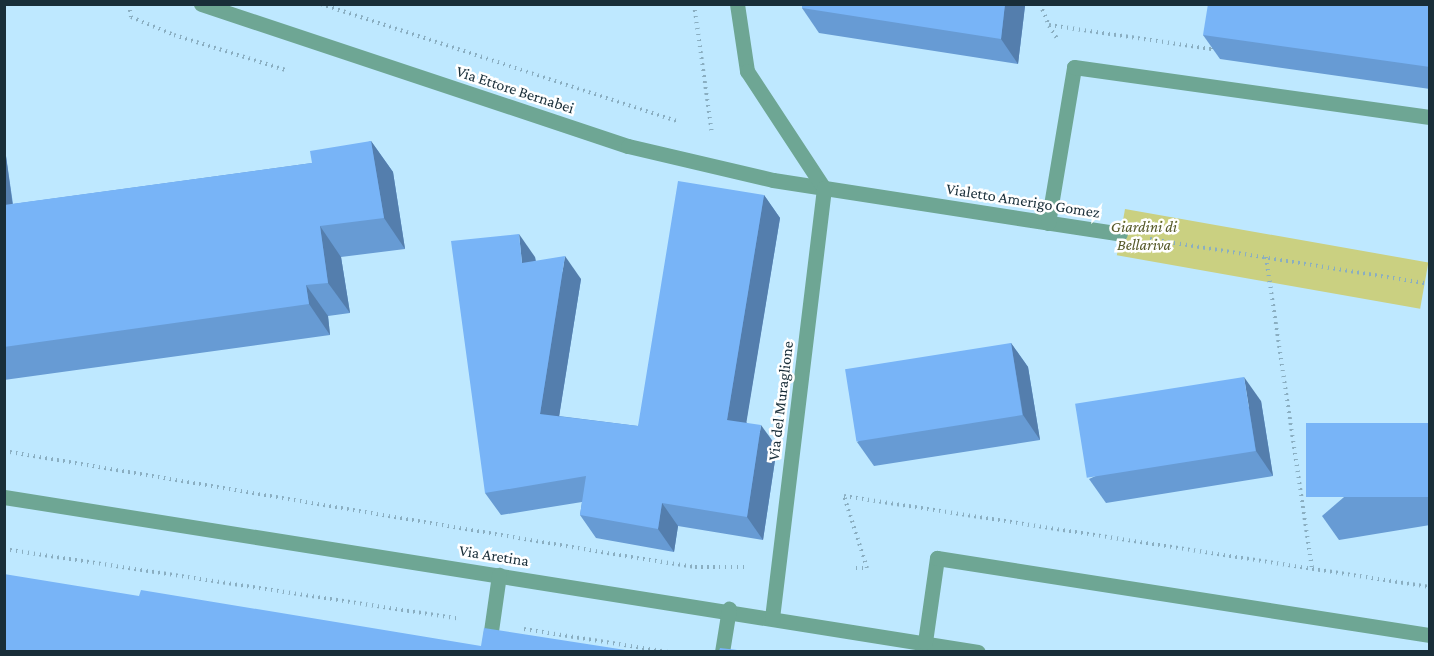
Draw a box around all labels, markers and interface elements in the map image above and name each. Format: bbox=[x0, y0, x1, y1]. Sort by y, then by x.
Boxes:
street label: Via Ettore Bernabei bbox=[454, 62, 576, 118]
street label: Vialetto Amerigo Gomez bbox=[945, 179, 1101, 223]
park label: Giardini di Bellariva bbox=[1111, 217, 1177, 255]
street label: Via del Muraglione bbox=[764, 340, 798, 462]
street label: Via Aretina bbox=[458, 541, 530, 571]

